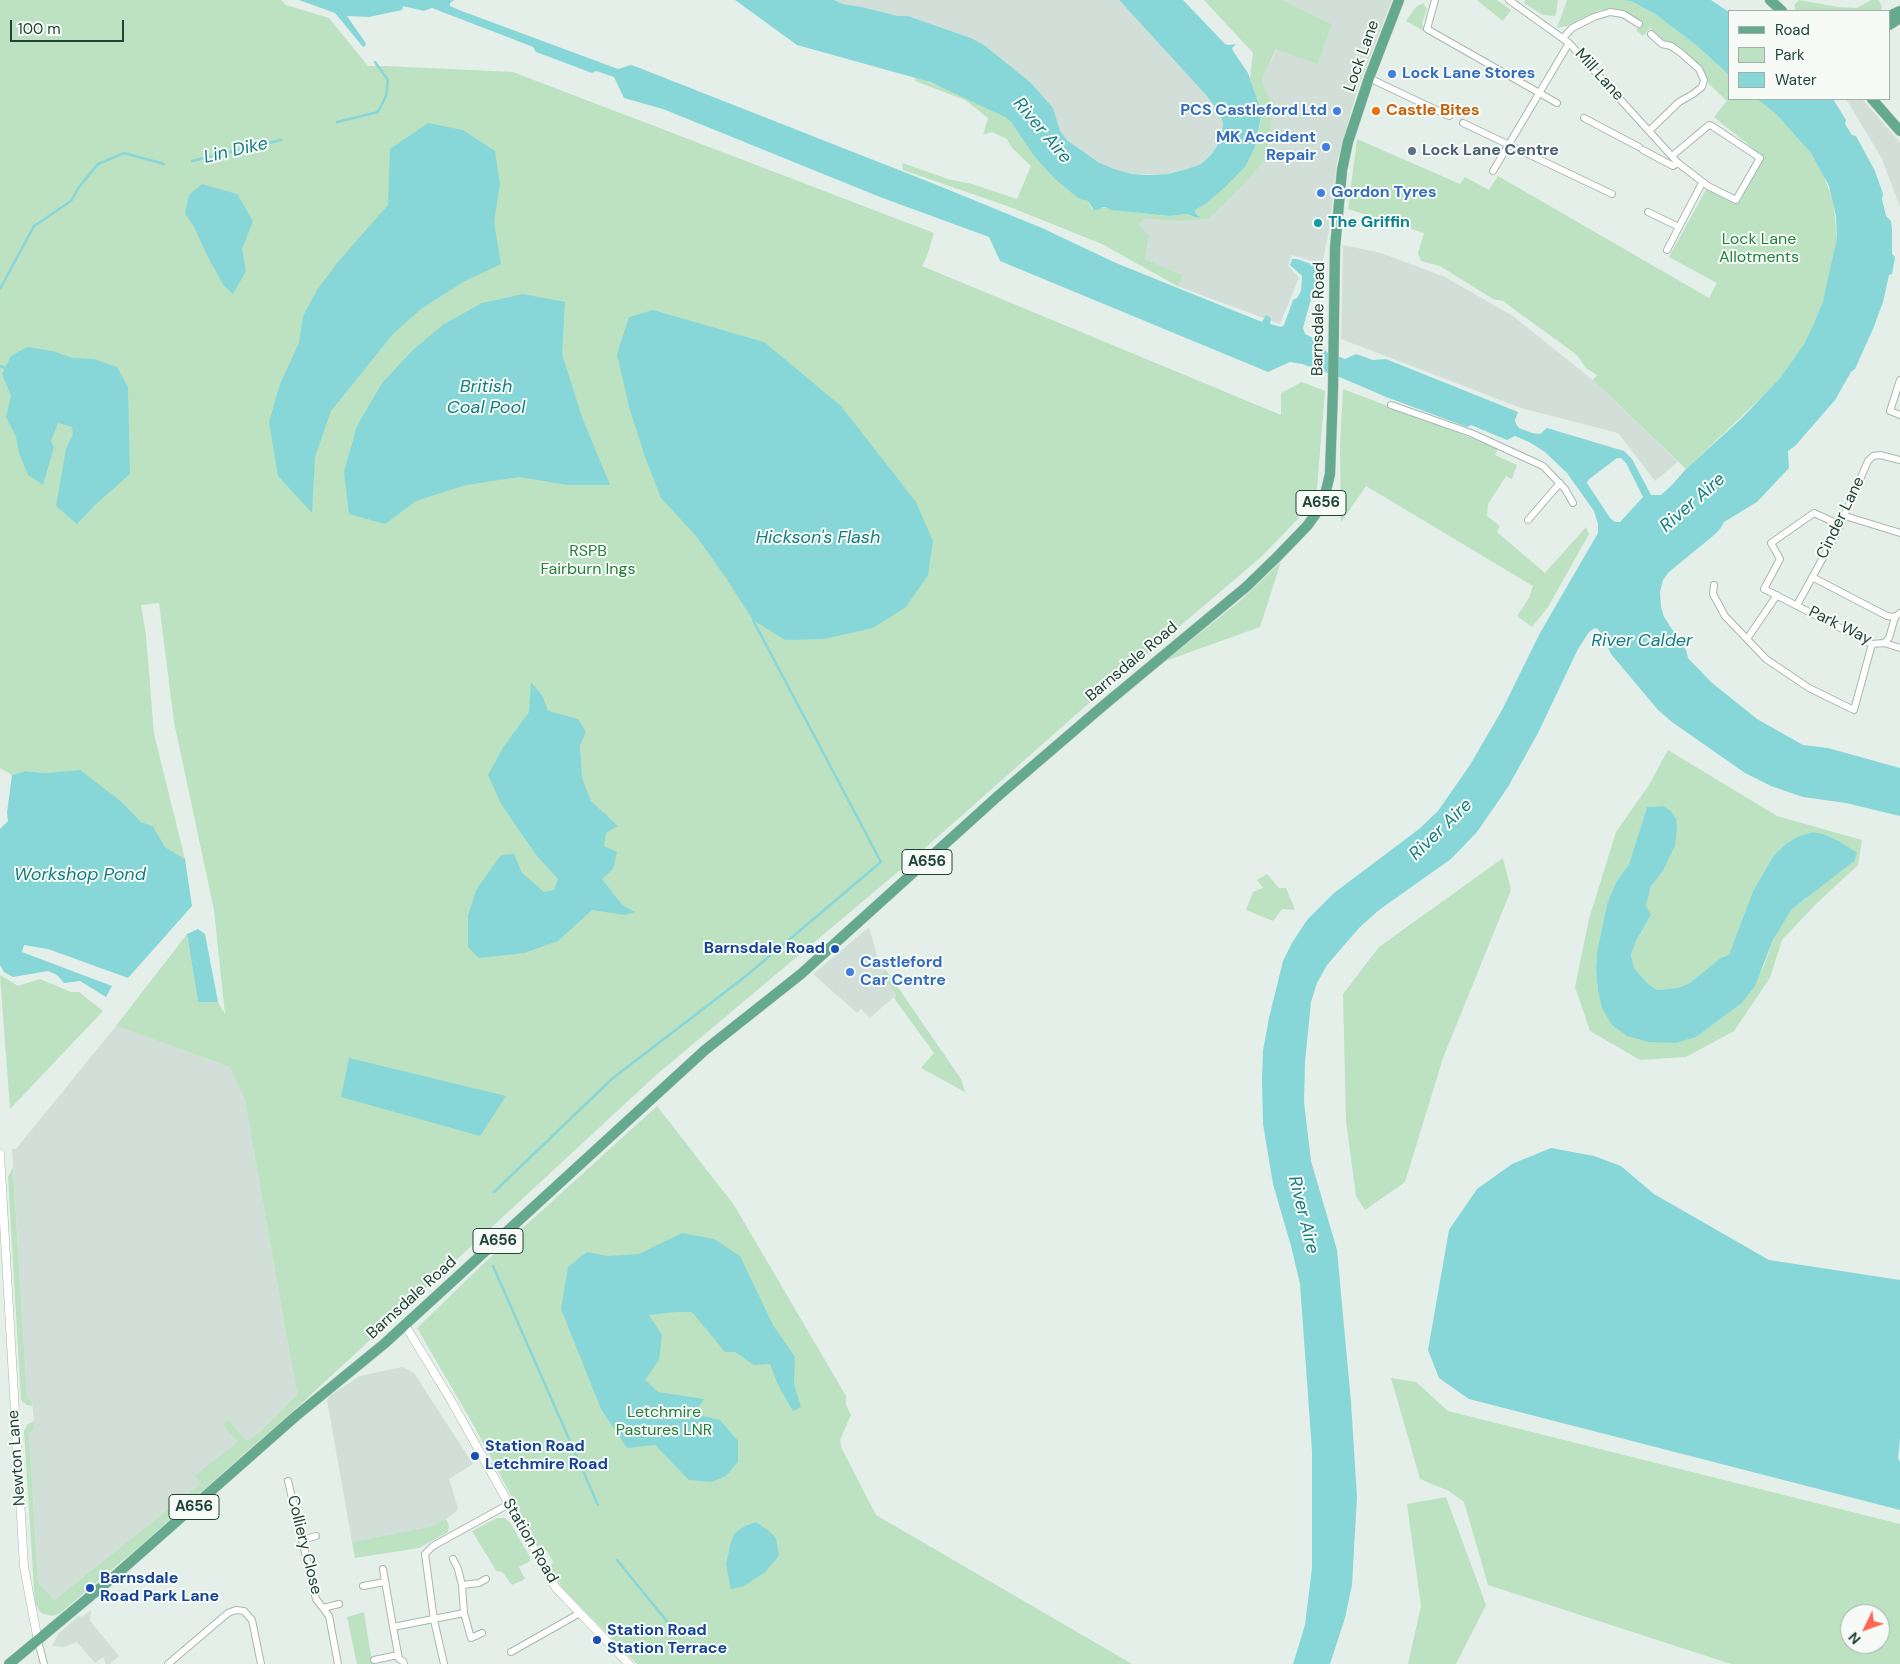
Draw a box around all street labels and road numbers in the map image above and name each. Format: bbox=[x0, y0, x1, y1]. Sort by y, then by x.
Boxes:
street label: Lock Lane bbox=[1340, 18, 1384, 94]
street label: Mill Lane bbox=[1570, 45, 1628, 105]
street label: Barnsdale Road bbox=[1308, 262, 1330, 376]
street label: Cinder Lane bbox=[1813, 474, 1869, 562]
road number: A656 bbox=[1296, 490, 1346, 516]
street label: Park Way bbox=[1805, 602, 1875, 650]
street label: Barnsdale Road bbox=[1082, 618, 1182, 706]
road number: A656 bbox=[902, 850, 952, 874]
road number: A656 bbox=[473, 1228, 523, 1254]
street label: Barnsdale Road bbox=[363, 1253, 461, 1343]
street label: Newton Lane bbox=[4, 1409, 30, 1507]
street label: Colliery Close bbox=[282, 1493, 326, 1597]
road number: A656 bbox=[169, 1494, 219, 1520]
street label: Station Road bbox=[498, 1495, 562, 1587]

